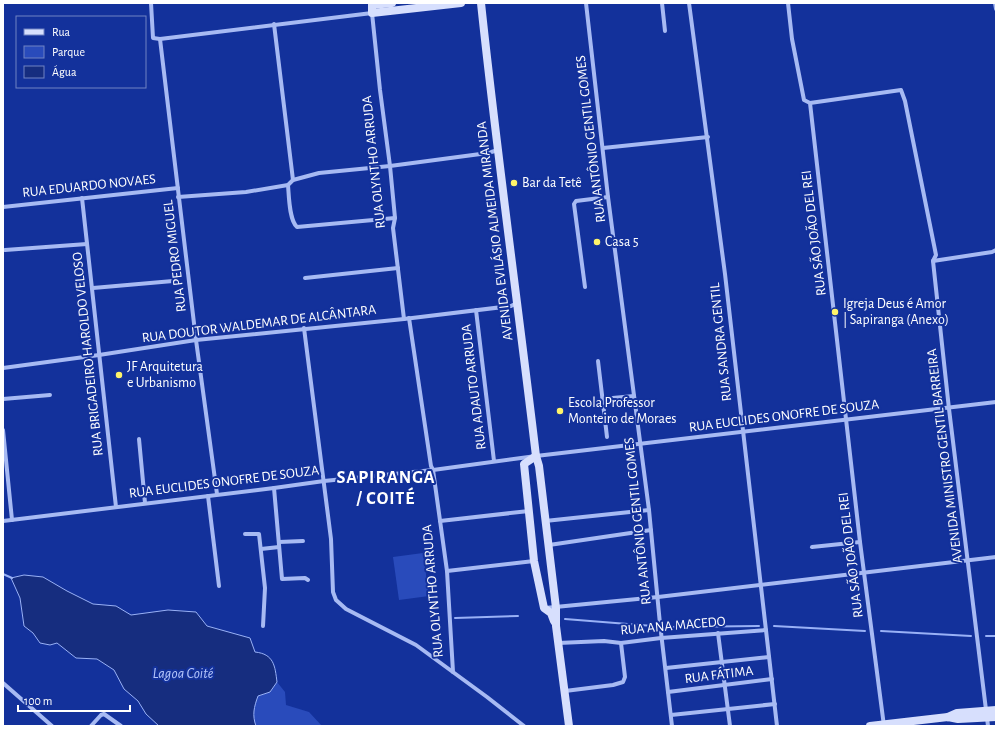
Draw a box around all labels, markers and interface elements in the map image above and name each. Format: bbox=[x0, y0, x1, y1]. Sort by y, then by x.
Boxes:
legend bbox=[16, 16, 146, 88]
text: Rua bbox=[52, 26, 71, 38]
text: Parque bbox=[52, 46, 85, 58]
street label: RUA ANTÔNIO GENTIL GOMES bbox=[572, 55, 608, 224]
text: Água bbox=[52, 65, 77, 78]
street label: RUA OLYNTHO ARRUDA bbox=[360, 95, 388, 229]
street label: AVENIDA EVILÁSIO ALMEIDA MIRANDA bbox=[472, 121, 515, 342]
street label: RUA SÃO JOÃO DEL REI bbox=[797, 170, 829, 297]
street label: RUA EDUARDO NOVAES bbox=[22, 172, 156, 200]
place label: Bar da Tetê bbox=[522, 176, 582, 190]
marker: Bar da Tetê bbox=[509, 178, 519, 188]
street label: RUA PEDRO MIGUEL bbox=[161, 199, 189, 313]
place label: Casa 5 bbox=[605, 235, 639, 249]
marker: Casa 5 bbox=[592, 237, 602, 247]
street label: RUA BRIGADEIRO HAROLDO VELOSO bbox=[70, 251, 106, 457]
street label: RUA SANDRA GENTIL bbox=[708, 282, 734, 402]
place label: Igreja Deus é Amor | Sapiranga (Anexo) bbox=[843, 297, 949, 328]
street label: RUA DOUTOR WALDEMAR DE ALCÂNTARA bbox=[141, 301, 377, 345]
marker: Igreja Deus é Amor | Sapiranga (Anexo) bbox=[830, 307, 840, 317]
street label: RUA ADAUTO ARRUDA bbox=[459, 323, 489, 451]
street label: AVENIDA MINISTRO GENTIL BARREIRA bbox=[925, 348, 965, 564]
place label: JF Arquitetura e Urbanismo bbox=[127, 360, 203, 390]
marker: JF Arquitetura e Urbanismo bbox=[114, 370, 124, 380]
place label: Escola Professor Monteiro de Moraes bbox=[568, 396, 677, 426]
street label: RUA EUCLIDES ONOFRE DE SOUZA bbox=[688, 397, 880, 435]
marker: Escola Professor Monteiro de Moraes bbox=[555, 406, 565, 416]
street label: RUA ANTÔNIO GENTIL GOMES bbox=[620, 437, 654, 606]
street label: RUA EUCLIDES ONOFRE DE SOUZA bbox=[128, 463, 320, 501]
district label: SAPIRANGA / COITÉ bbox=[336, 469, 436, 508]
street label: RUA SÃO JOÃO DEL REI bbox=[834, 492, 866, 619]
street label: RUA OLYNTHO ARRUDA bbox=[420, 524, 446, 658]
street label: RUA ANA MACEDO bbox=[620, 614, 726, 638]
street label: RUA FÁTIMA bbox=[683, 661, 754, 686]
water label: Lagoa Coité bbox=[152, 666, 214, 681]
scale bar bbox=[18, 687, 130, 713]
text: 100 m bbox=[24, 695, 52, 707]

